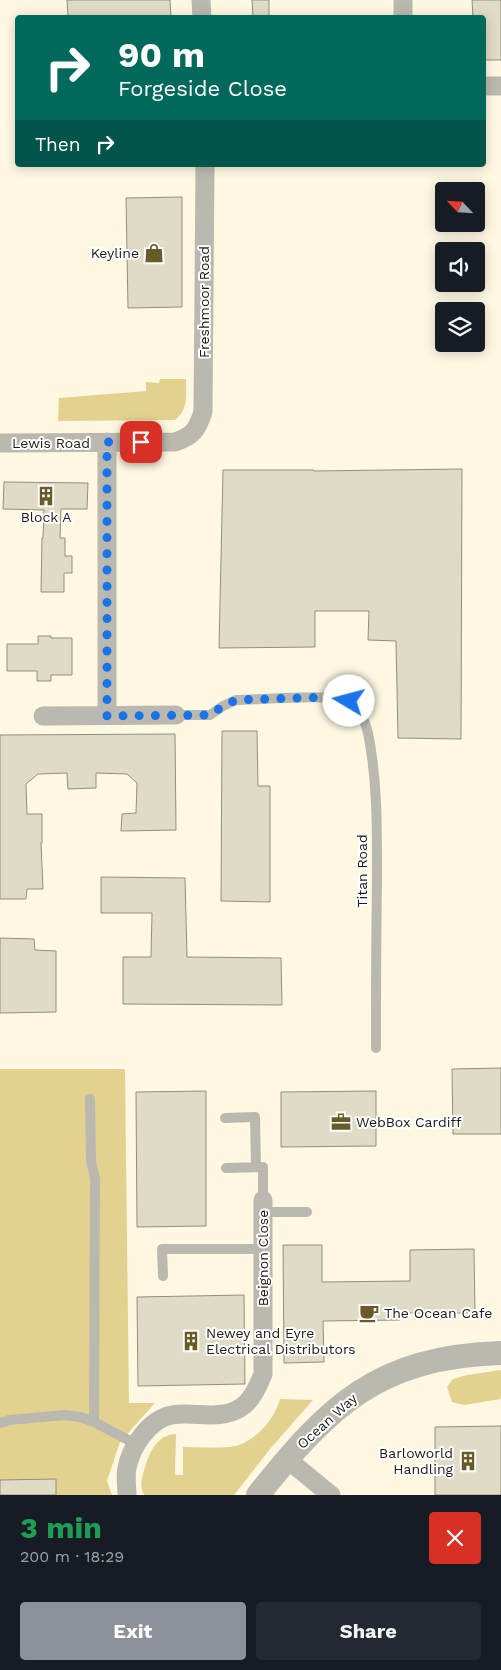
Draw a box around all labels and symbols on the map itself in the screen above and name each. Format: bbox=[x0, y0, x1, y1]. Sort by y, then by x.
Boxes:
north arrow bbox=[435, 182, 485, 232]
shop icon: Keyline bbox=[143, 242, 165, 264]
place label: Keyline bbox=[91, 245, 139, 261]
street label: Freshmoor Road bbox=[196, 246, 212, 358]
pin bbox=[120, 421, 162, 463]
street label: Lewis Road bbox=[12, 435, 90, 451]
building icon: Block A bbox=[35, 485, 57, 507]
place label: Block A bbox=[21, 509, 71, 525]
position arrow bbox=[322, 674, 374, 726]
street label: Titan Road bbox=[354, 834, 370, 908]
office icon: WebBox Cardiff bbox=[330, 1111, 352, 1133]
place label: WebBox Cardiff bbox=[356, 1114, 461, 1130]
street label: Beignon Close bbox=[255, 1210, 271, 1306]
cafe icon: The Ocean Cafe bbox=[358, 1302, 380, 1324]
place label: The Ocean Cafe bbox=[384, 1305, 492, 1321]
place label: Newey and Eyre Electrical Distributors bbox=[206, 1325, 356, 1357]
building icon: Newey and Eyre Electrical Distributors bbox=[180, 1330, 202, 1352]
street label: Ocean Way bbox=[294, 1389, 361, 1452]
place label: Barloworld Handling bbox=[379, 1445, 454, 1477]
building icon: Barloworld Handling bbox=[457, 1450, 479, 1472]

